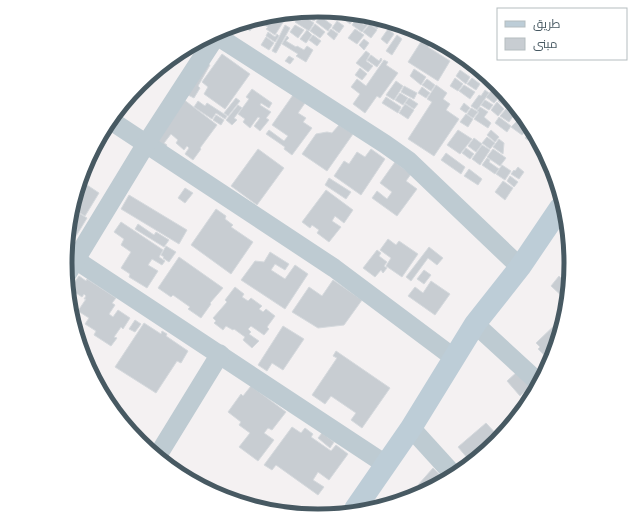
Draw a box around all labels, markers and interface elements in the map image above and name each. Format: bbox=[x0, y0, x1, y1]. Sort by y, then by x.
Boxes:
legend bbox=[497, 8, 627, 60]
text: طريق bbox=[533, 17, 561, 31]
text: مبنى bbox=[533, 37, 558, 51]

